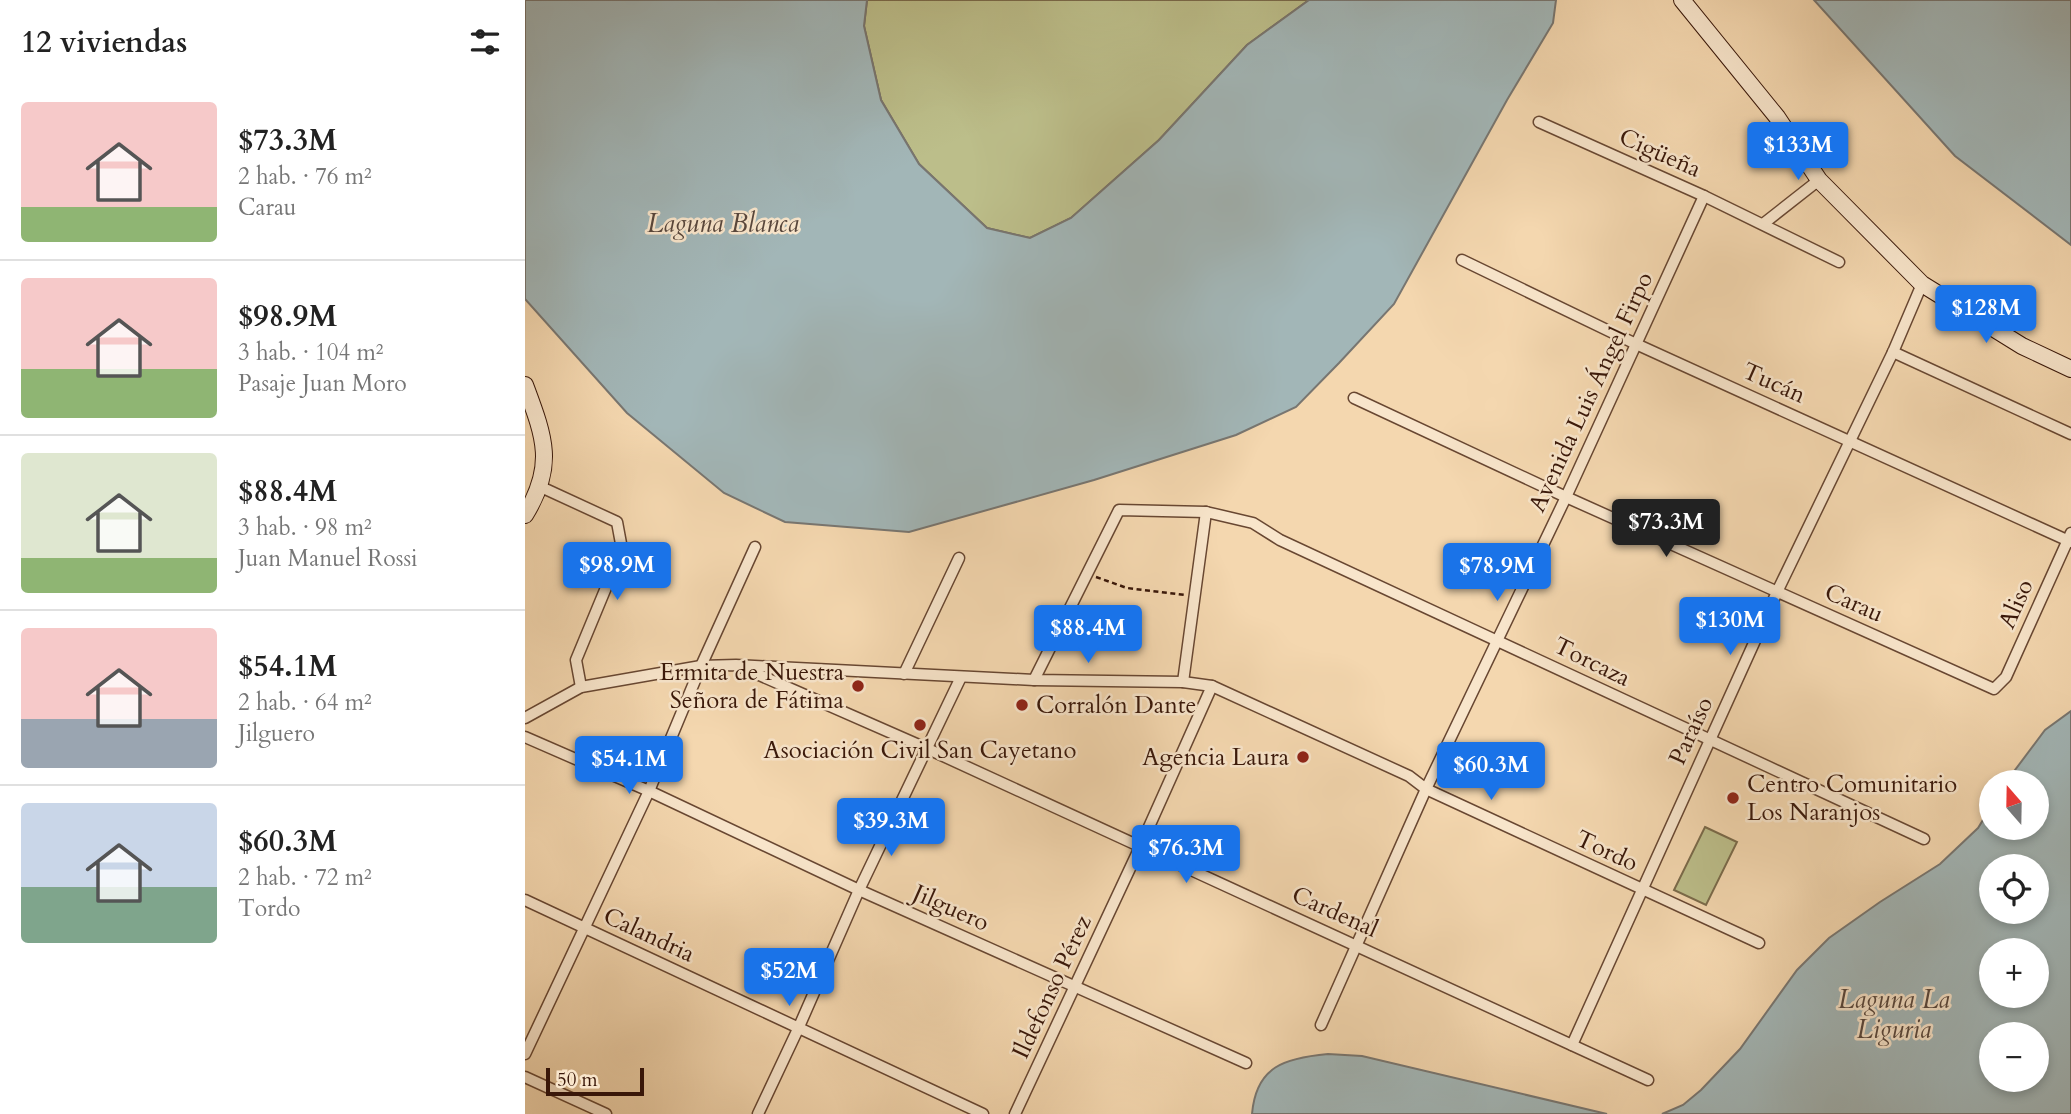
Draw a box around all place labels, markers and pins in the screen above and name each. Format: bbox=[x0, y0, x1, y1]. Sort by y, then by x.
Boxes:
pin: $133M bbox=[1749, 122, 1847, 182]
pin: $128M bbox=[1937, 286, 2035, 345]
pin: $73.3M bbox=[1609, 500, 1723, 559]
pin: $98.9M bbox=[560, 542, 674, 602]
pin: $78.9M bbox=[1440, 544, 1554, 603]
pin: $130M bbox=[1681, 598, 1779, 657]
pin: $88.4M bbox=[1031, 606, 1145, 665]
place label: Ermita de Nuestra Señora de Fátima bbox=[660, 656, 845, 717]
marker: Ermita de Nuestra Señora de Fátima bbox=[850, 678, 866, 694]
place label: Corralón Dante bbox=[1036, 689, 1196, 722]
marker: Corralón Dante bbox=[1014, 697, 1030, 713]
marker: Asociación Civil San Cayetano bbox=[912, 717, 928, 733]
place label: Asociación Civil San Cayetano bbox=[764, 734, 1076, 767]
pin: $54.1M bbox=[572, 736, 686, 796]
place label: Agencia Laura bbox=[1142, 741, 1290, 774]
pin: $60.3M bbox=[1434, 742, 1548, 802]
marker: Agencia Laura bbox=[1295, 749, 1311, 765]
place label: Centro Comunitario Los Naranjos bbox=[1747, 768, 1957, 829]
marker: Centro Comunitario Los Naranjos bbox=[1725, 790, 1741, 806]
pin: $39.3M bbox=[834, 798, 948, 858]
pin: $76.3M bbox=[1129, 826, 1243, 885]
pin: $52M bbox=[748, 948, 830, 1008]

